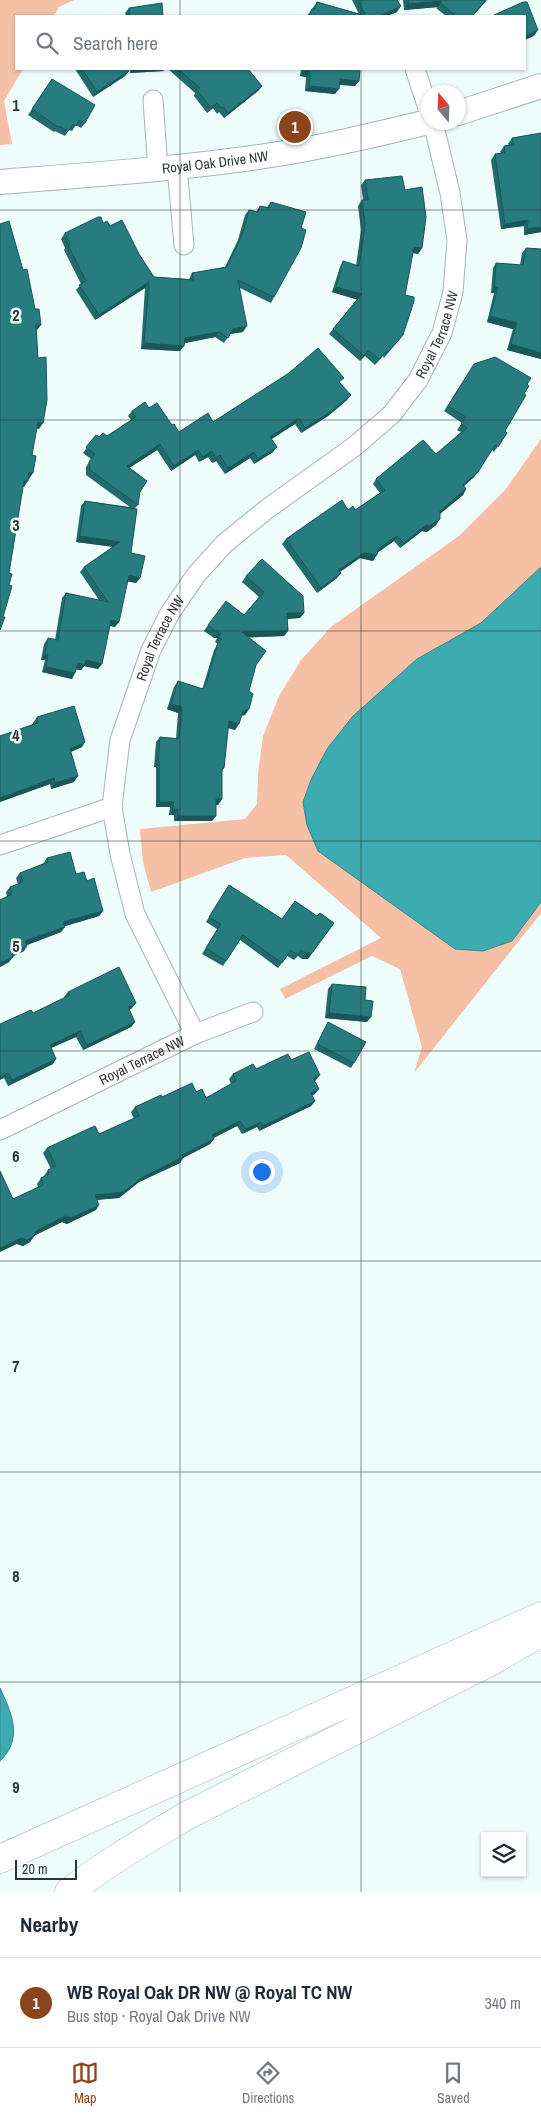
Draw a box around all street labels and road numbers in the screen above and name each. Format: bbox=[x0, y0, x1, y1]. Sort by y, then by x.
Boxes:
street label: Royal Oak Drive NW bbox=[161, 147, 269, 177]
street label: Royal Terrace NW bbox=[411, 289, 462, 381]
street label: Royal Terrace NW bbox=[132, 592, 188, 683]
street label: Royal Terrace NW bbox=[96, 1032, 188, 1089]

